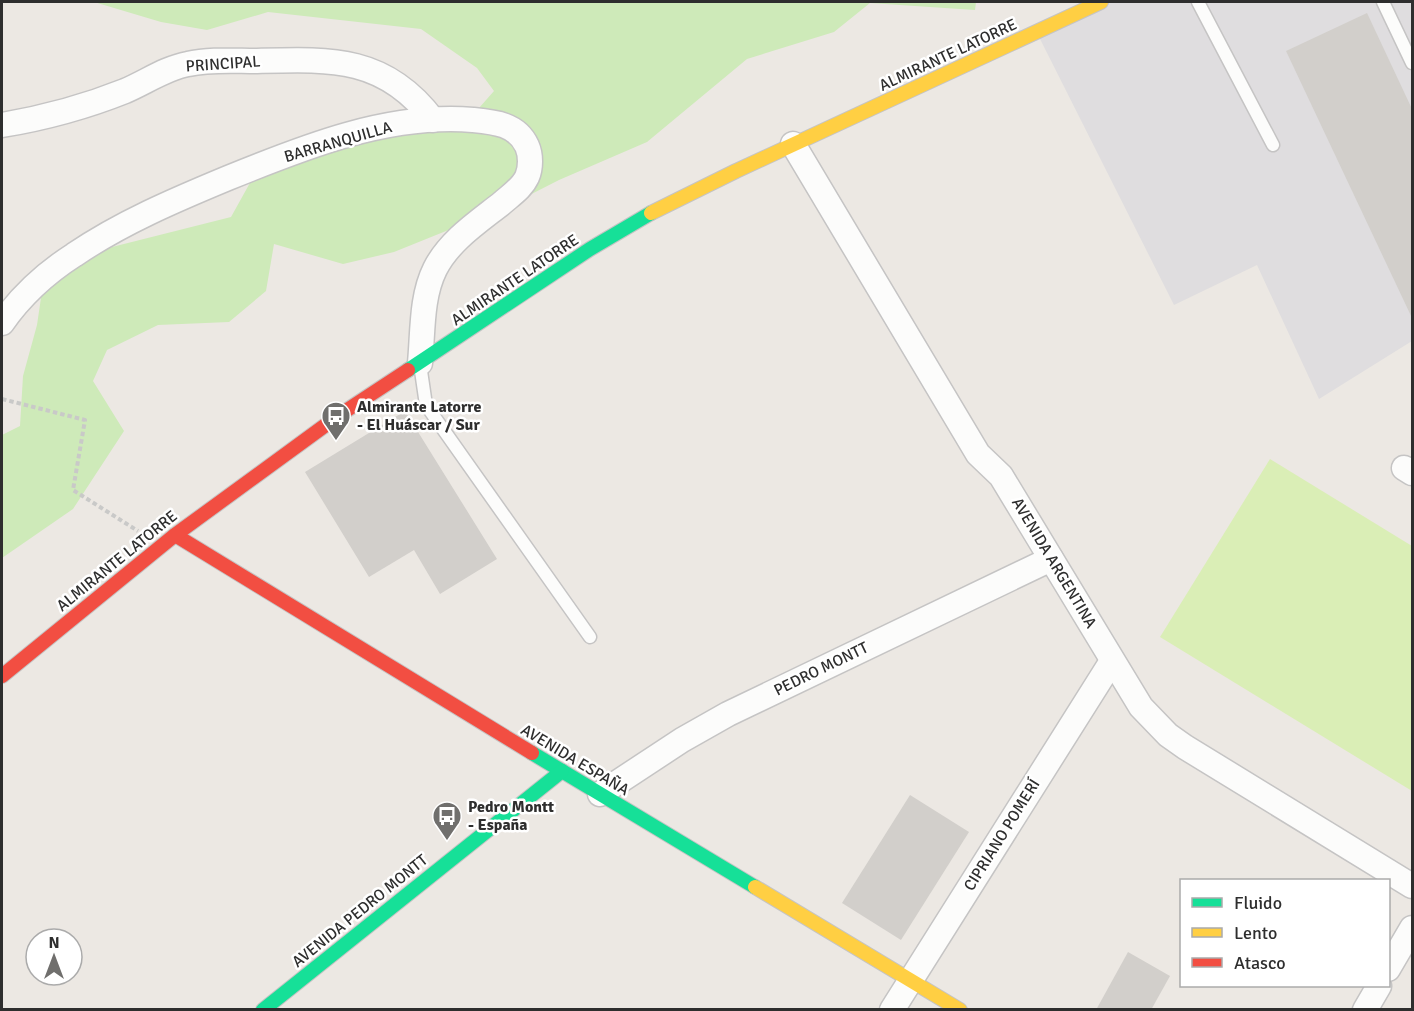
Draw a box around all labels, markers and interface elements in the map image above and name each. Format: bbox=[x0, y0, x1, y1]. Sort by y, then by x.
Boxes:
street label: ALMIRANTE LATORRE bbox=[876, 14, 1020, 96]
street label: PRINCIPAL bbox=[185, 51, 261, 77]
street label: BARRANQUILLA bbox=[282, 117, 394, 167]
street label: ALMIRANTE LATORRE bbox=[447, 230, 583, 330]
place label: Almirante Latorre - El Huáscar / Sur bbox=[357, 397, 481, 435]
bus stop icon: Almirante Latorre - El Huáscar / Sur bbox=[320, 400, 352, 442]
street label: AVENIDA ARGENTINA bbox=[1007, 494, 1101, 632]
street label: ALMIRANTE LATORRE bbox=[53, 506, 181, 616]
street label: PEDRO MONTT bbox=[771, 637, 872, 700]
street label: AVENIDA ESPAÑA bbox=[517, 720, 633, 800]
street label: CIPRIANO POMERÍ bbox=[960, 775, 1045, 895]
place label: Pedro Montt - España bbox=[468, 797, 554, 835]
bus stop icon: Pedro Montt - España bbox=[431, 800, 463, 842]
street label: AVENIDA PEDRO MONTT bbox=[288, 850, 432, 972]
legend bbox=[1180, 879, 1390, 987]
text: Fluido bbox=[1234, 892, 1282, 914]
text: Lento bbox=[1234, 922, 1277, 944]
north arrow bbox=[24, 927, 84, 987]
text: N bbox=[48, 933, 60, 953]
text: Atasco bbox=[1234, 952, 1286, 974]

